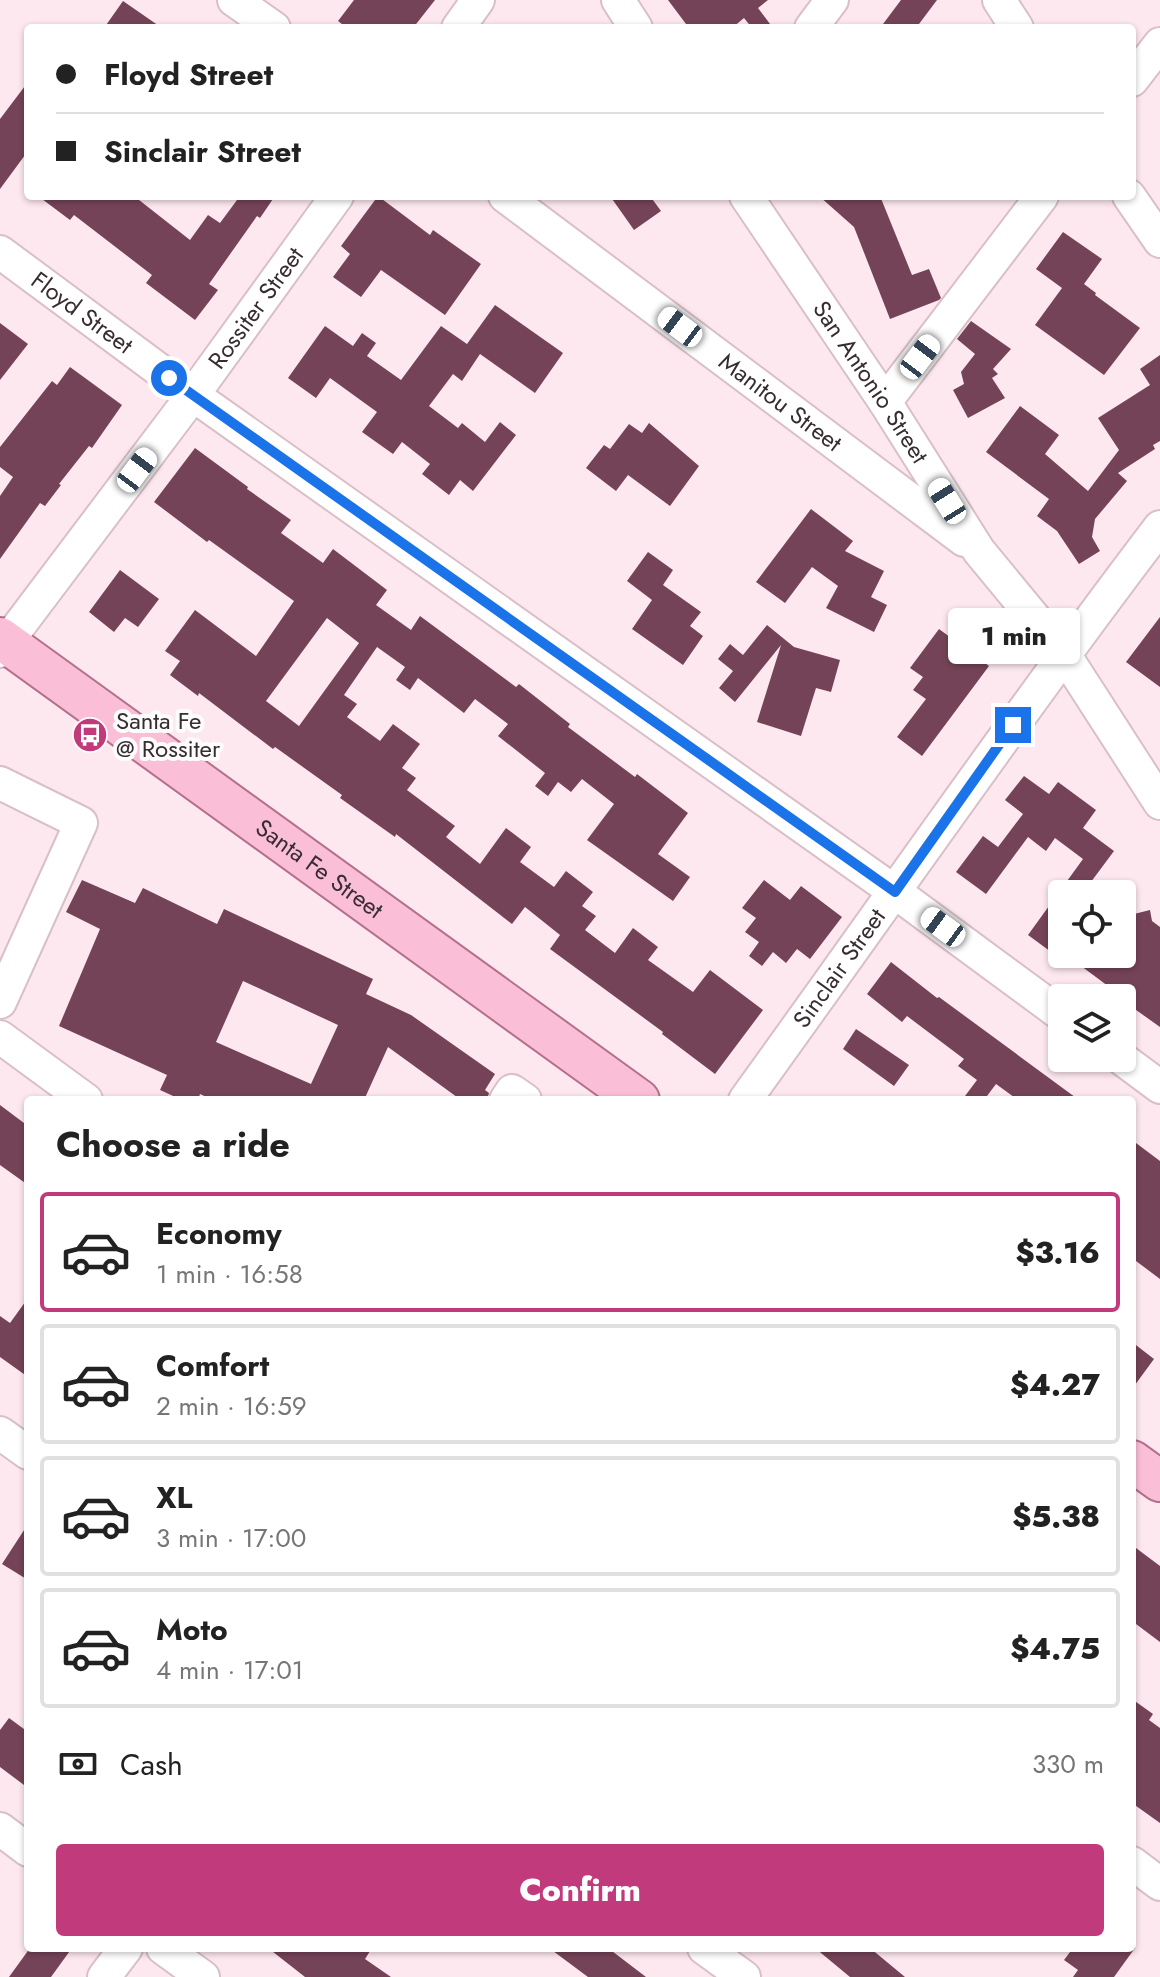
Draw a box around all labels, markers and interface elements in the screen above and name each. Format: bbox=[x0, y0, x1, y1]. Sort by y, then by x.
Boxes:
text: Floyd Street bbox=[104, 53, 273, 96]
text: Sinclair Street bbox=[104, 130, 301, 173]
street label: Rossiter Street bbox=[199, 239, 312, 376]
street label: Floyd Street bbox=[24, 263, 141, 362]
street label: San Antonio Street bbox=[805, 294, 938, 470]
car bbox=[654, 303, 706, 351]
car bbox=[896, 331, 944, 383]
street label: Manitou Street bbox=[712, 344, 850, 460]
route start bbox=[151, 360, 187, 396]
car bbox=[113, 444, 161, 496]
car bbox=[924, 474, 970, 528]
callout: 1 min bbox=[947, 609, 1079, 665]
text: 1 min bbox=[981, 617, 1047, 655]
place label: Santa Fe @ Rossiter bbox=[116, 703, 221, 766]
route end bbox=[995, 707, 1031, 743]
bus stop icon: Santa Fe @ Rossiter bbox=[71, 716, 109, 754]
street label: Santa Fe Street bbox=[249, 810, 391, 927]
map controls bbox=[1048, 880, 1136, 1072]
button: locate bbox=[1048, 880, 1136, 968]
street label: Sinclair Street bbox=[784, 901, 894, 1035]
car bbox=[917, 903, 969, 951]
button: layers bbox=[1048, 984, 1136, 1072]
text: Choose a ride bbox=[56, 1118, 290, 1170]
text: Economy bbox=[156, 1212, 282, 1255]
icon: car bbox=[60, 1216, 132, 1288]
text: $3.16 bbox=[1016, 1231, 1100, 1274]
text: 1 min · 16:58 bbox=[156, 1255, 303, 1293]
text: Comfort bbox=[156, 1344, 269, 1387]
icon: car bbox=[60, 1348, 132, 1420]
text: $4.27 bbox=[1010, 1363, 1100, 1406]
text: 2 min · 16:59 bbox=[156, 1387, 307, 1425]
text: XL bbox=[156, 1476, 192, 1519]
icon: car bbox=[60, 1480, 132, 1552]
text: $5.38 bbox=[1012, 1495, 1100, 1538]
text: 3 min · 17:00 bbox=[156, 1519, 306, 1557]
text: Moto bbox=[156, 1608, 228, 1651]
icon: car bbox=[60, 1612, 132, 1684]
text: $4.75 bbox=[1010, 1627, 1100, 1670]
text: 4 min · 17:01 bbox=[156, 1651, 304, 1689]
icon: cash bbox=[56, 1742, 100, 1786]
text: Cash bbox=[120, 1743, 183, 1786]
text: 330 m bbox=[1032, 1745, 1104, 1783]
button: Confirm bbox=[56, 1844, 1104, 1936]

